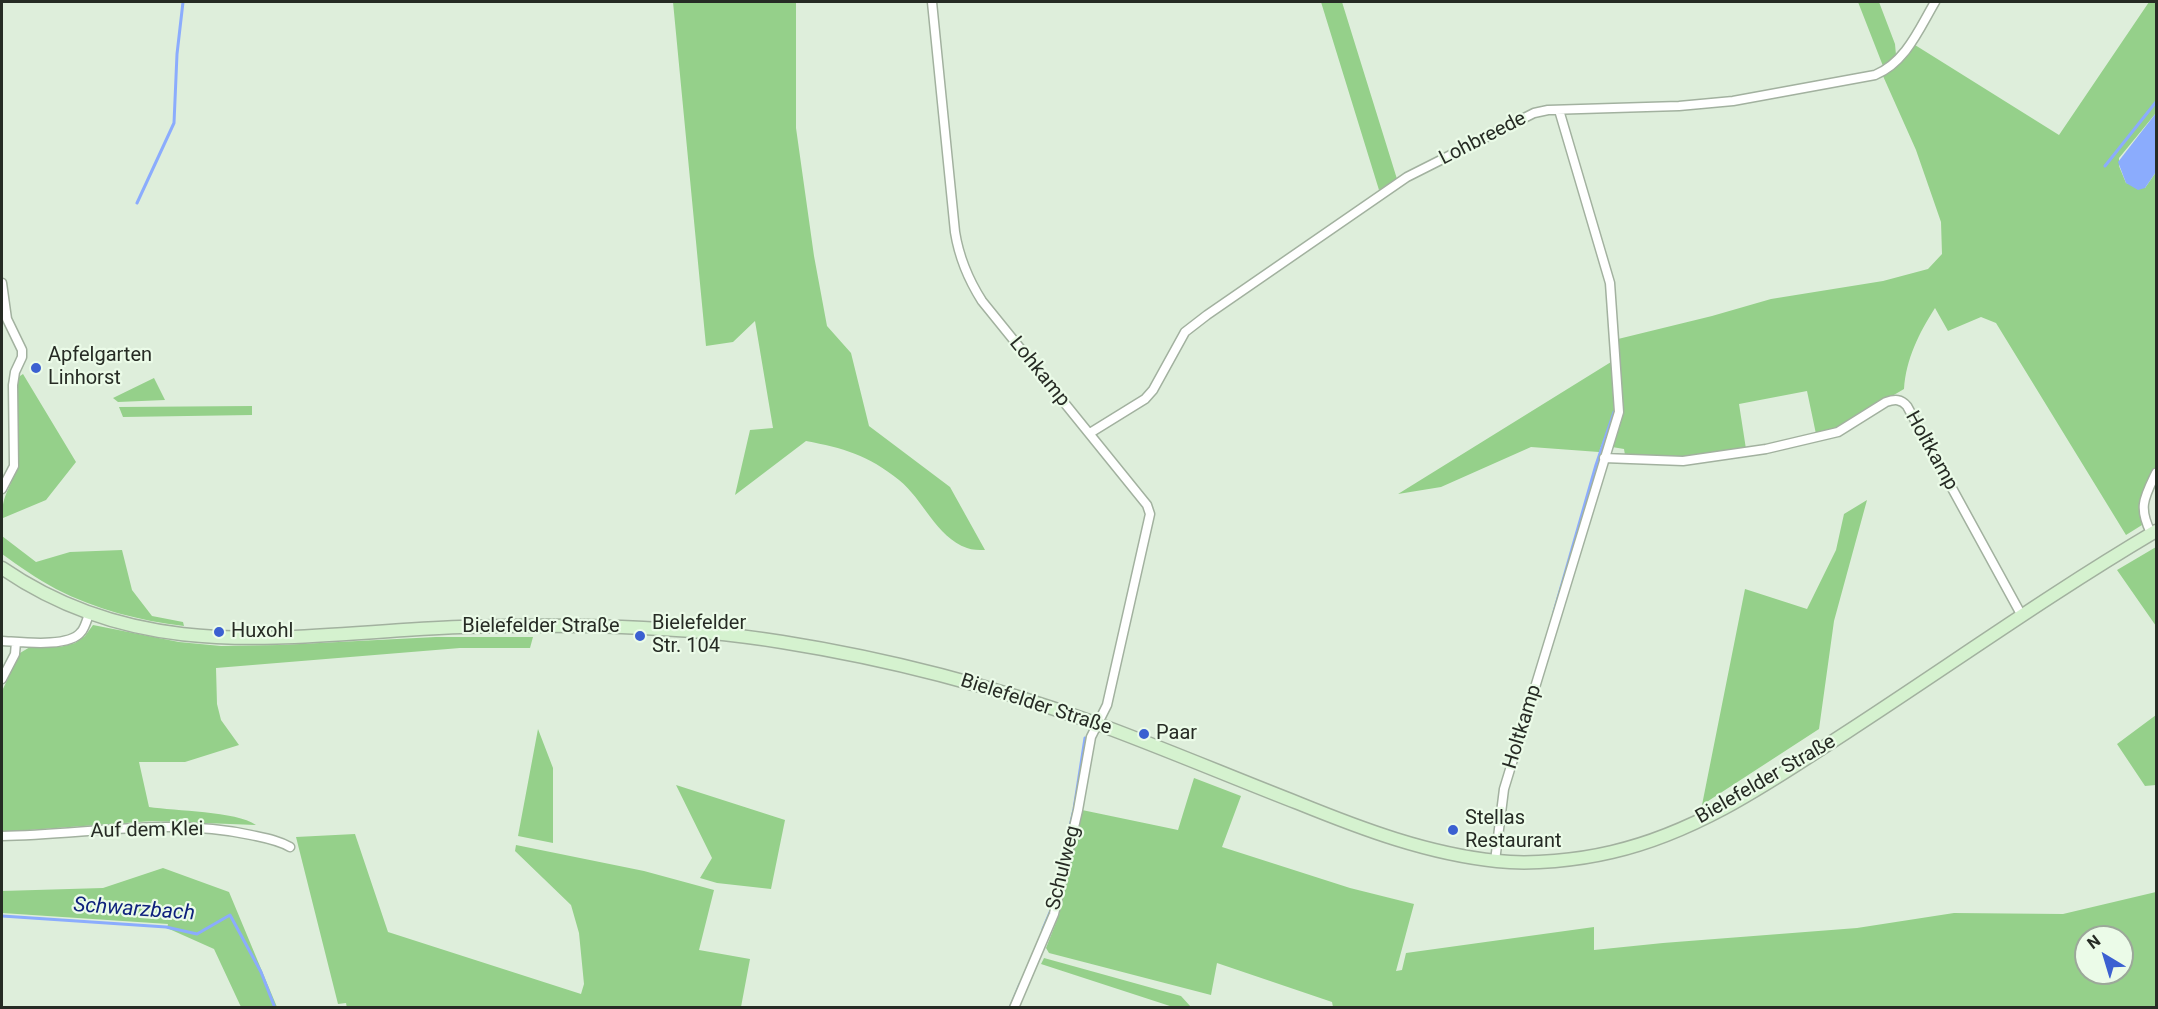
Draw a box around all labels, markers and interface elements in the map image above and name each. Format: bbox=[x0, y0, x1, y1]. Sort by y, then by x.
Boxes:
street label: Lohbreede bbox=[1436, 107, 1530, 171]
street label: Lohkamp bbox=[1004, 332, 1074, 412]
place label: Apfelgarten Linhorst bbox=[48, 344, 152, 391]
marker: Apfelgarten Linhorst bbox=[29, 361, 43, 375]
street label: Holtkamp bbox=[1899, 407, 1963, 495]
place label: Bielefelder Str. 104 bbox=[652, 612, 746, 659]
street label: Bielefelder Straße bbox=[462, 615, 620, 639]
place label: Huxohl bbox=[231, 620, 293, 644]
marker: Huxohl bbox=[212, 625, 226, 639]
marker: Bielefelder Str. 104 bbox=[633, 629, 647, 643]
street label: Bielefelder Straße bbox=[957, 669, 1115, 741]
street label: Holtkamp bbox=[1499, 682, 1547, 772]
place label: Paar bbox=[1156, 722, 1197, 746]
marker: Paar bbox=[1137, 727, 1151, 741]
street label: Bielefelder Straße bbox=[1692, 730, 1840, 830]
place label: Stellas Restaurant bbox=[1465, 807, 1562, 854]
street label: Auf dem Klei bbox=[90, 818, 204, 844]
street label: Schulweg bbox=[1042, 823, 1086, 913]
marker: Stellas Restaurant bbox=[1446, 823, 1460, 837]
water label: Schwarzbach bbox=[72, 893, 196, 927]
north arrow bbox=[2074, 925, 2134, 985]
text: N bbox=[2084, 931, 2104, 953]

